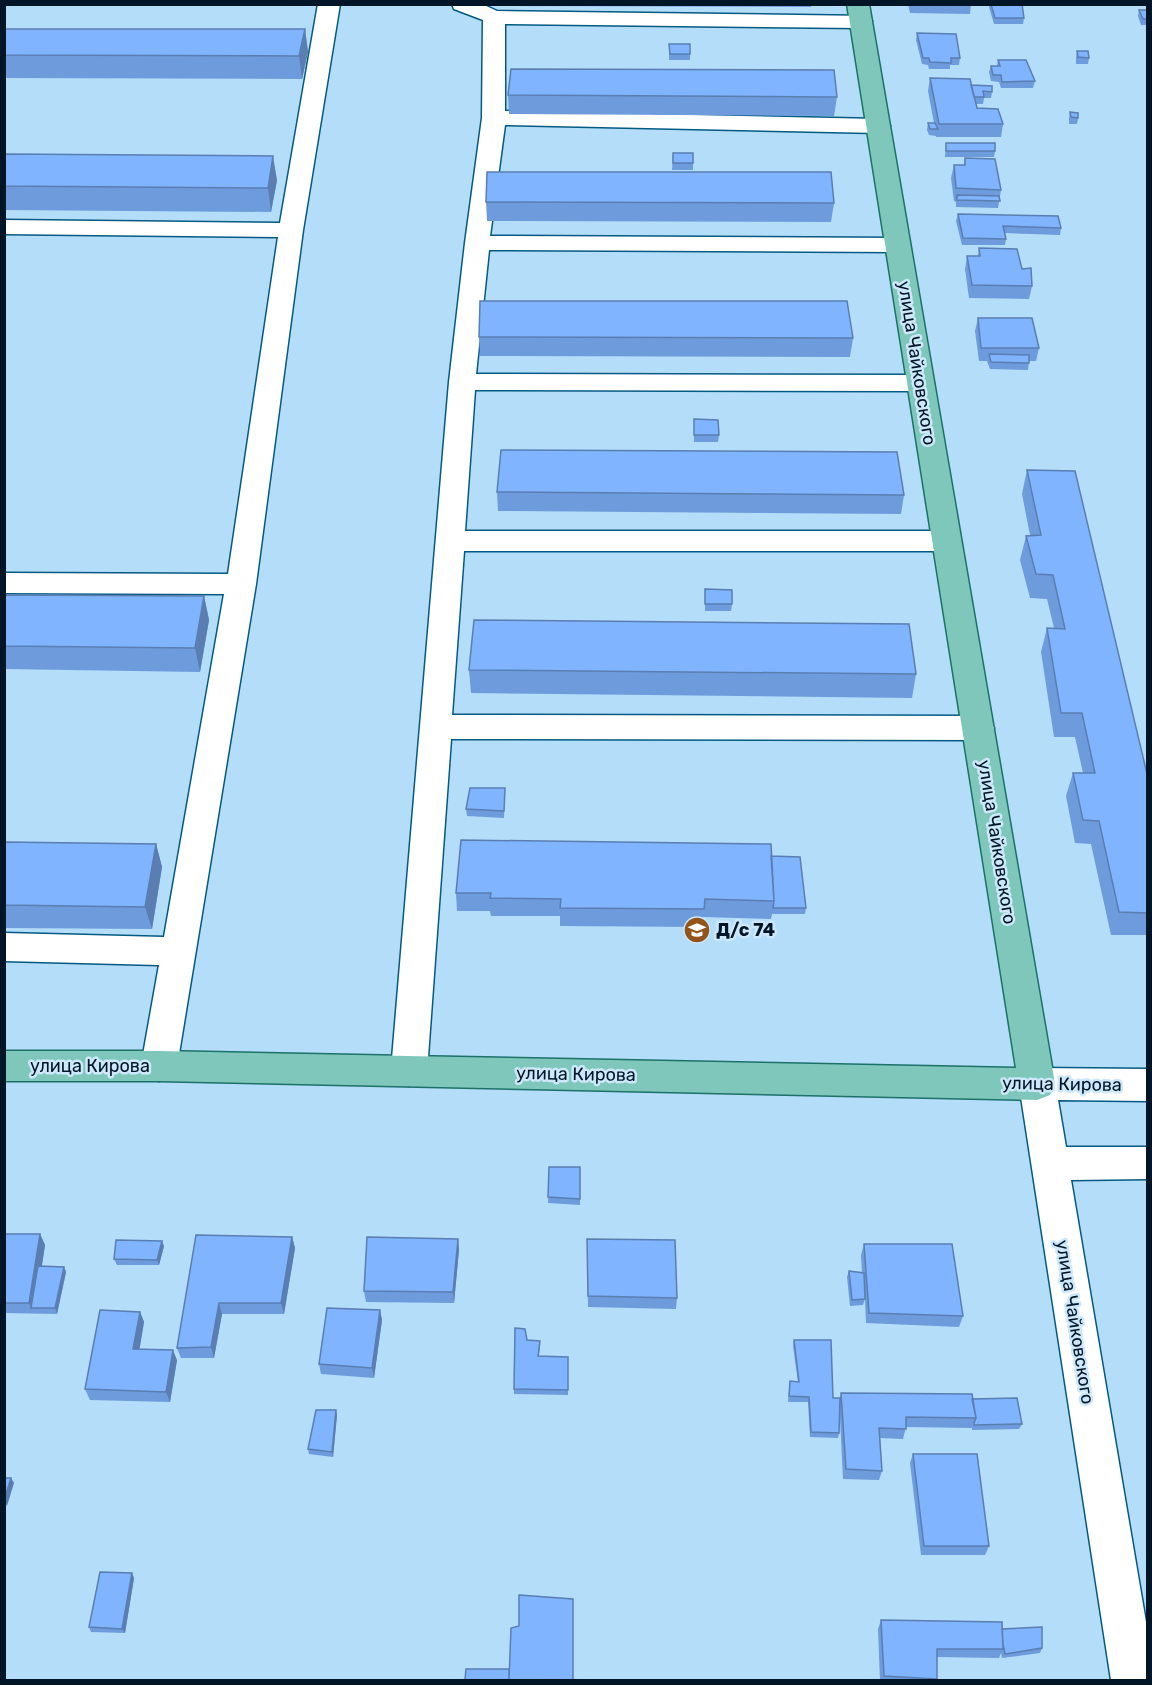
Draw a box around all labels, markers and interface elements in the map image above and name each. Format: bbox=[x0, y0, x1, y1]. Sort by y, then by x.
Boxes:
street label: улица Чайковского bbox=[893, 279, 941, 447]
street label: улица Чайковского bbox=[973, 758, 1021, 926]
school or university icon: Д/с 74 bbox=[682, 915, 712, 945]
place label: Д/с 74 bbox=[716, 919, 775, 941]
street label: улица Кирова bbox=[30, 1055, 150, 1077]
street label: улица Кирова bbox=[516, 1062, 636, 1086]
street label: улица Кирова bbox=[1002, 1072, 1122, 1096]
street label: улица Чайковского bbox=[1051, 1238, 1099, 1406]

